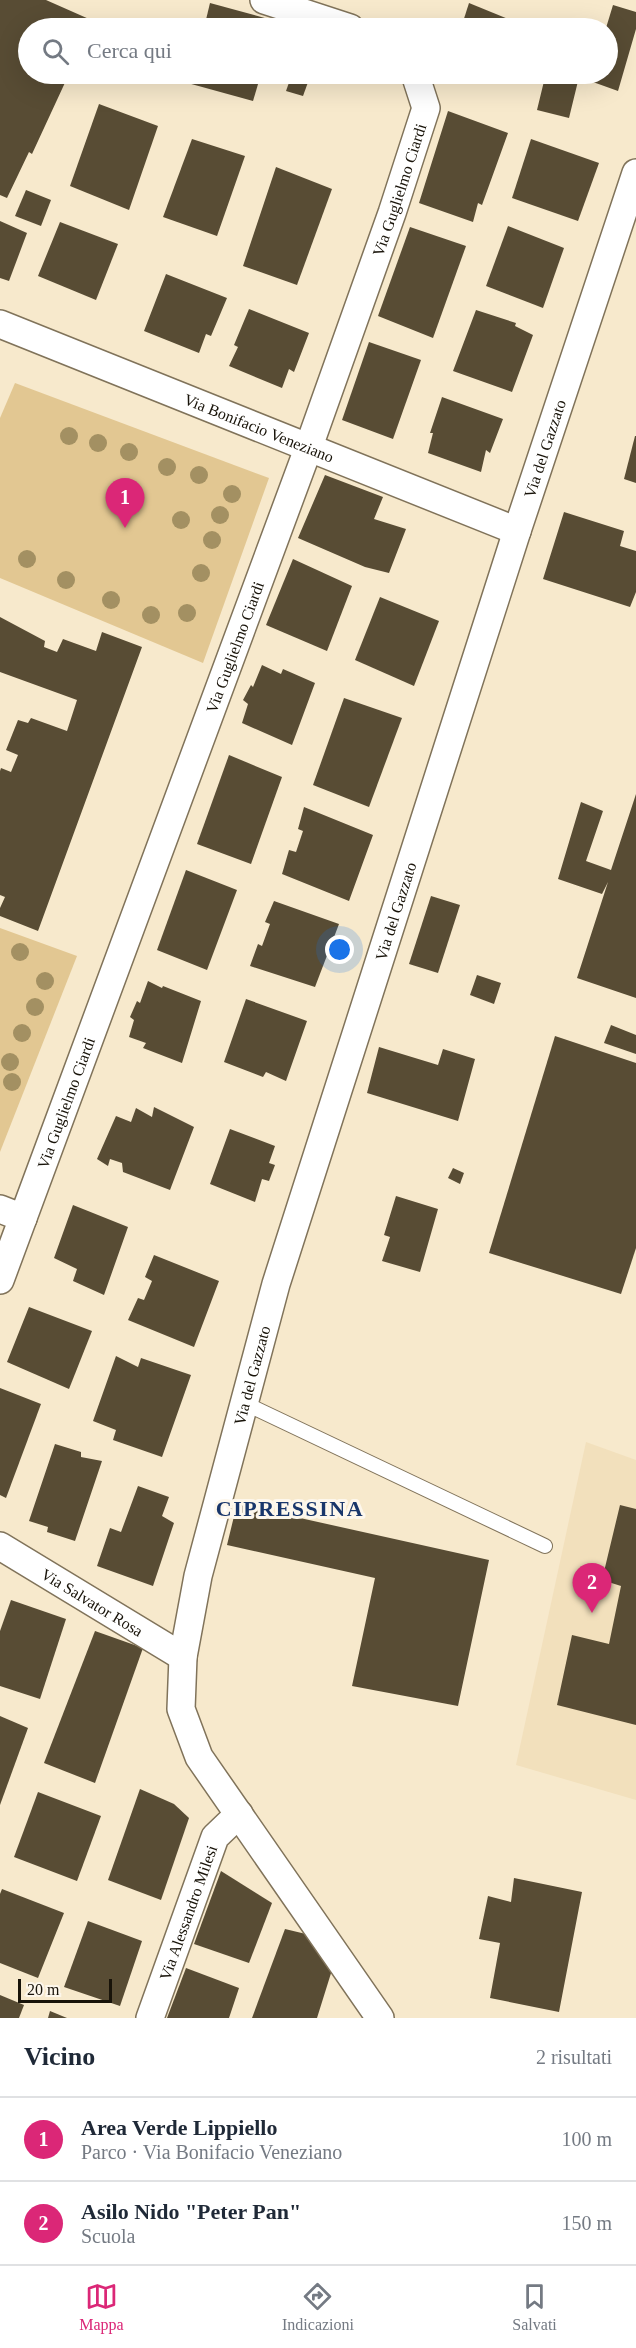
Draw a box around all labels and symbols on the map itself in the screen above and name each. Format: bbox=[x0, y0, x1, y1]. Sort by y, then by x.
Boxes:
street label: Via Guglielmo Ciardi bbox=[369, 121, 429, 258]
street label: Via Bonifacio Veneziano bbox=[182, 390, 336, 465]
street label: Via del Gazzato bbox=[520, 397, 569, 500]
pin: 1 bbox=[106, 478, 144, 528]
street label: Via Guglielmo Ciardi bbox=[203, 579, 267, 715]
street label: Via del Gazzato bbox=[372, 860, 419, 962]
your location bbox=[325, 935, 354, 964]
street label: Via Guglielmo Ciardi bbox=[34, 1034, 98, 1171]
street label: Via del Gazzato bbox=[230, 1324, 273, 1427]
district label: CIPRESSINA bbox=[216, 1496, 364, 1521]
pin: 2 bbox=[572, 1564, 612, 1613]
street label: Via Salvator Rosa bbox=[39, 1565, 146, 1639]
street label: Via Alessandro Milesi bbox=[156, 1842, 220, 1982]
scale bar bbox=[18, 1976, 112, 2004]

